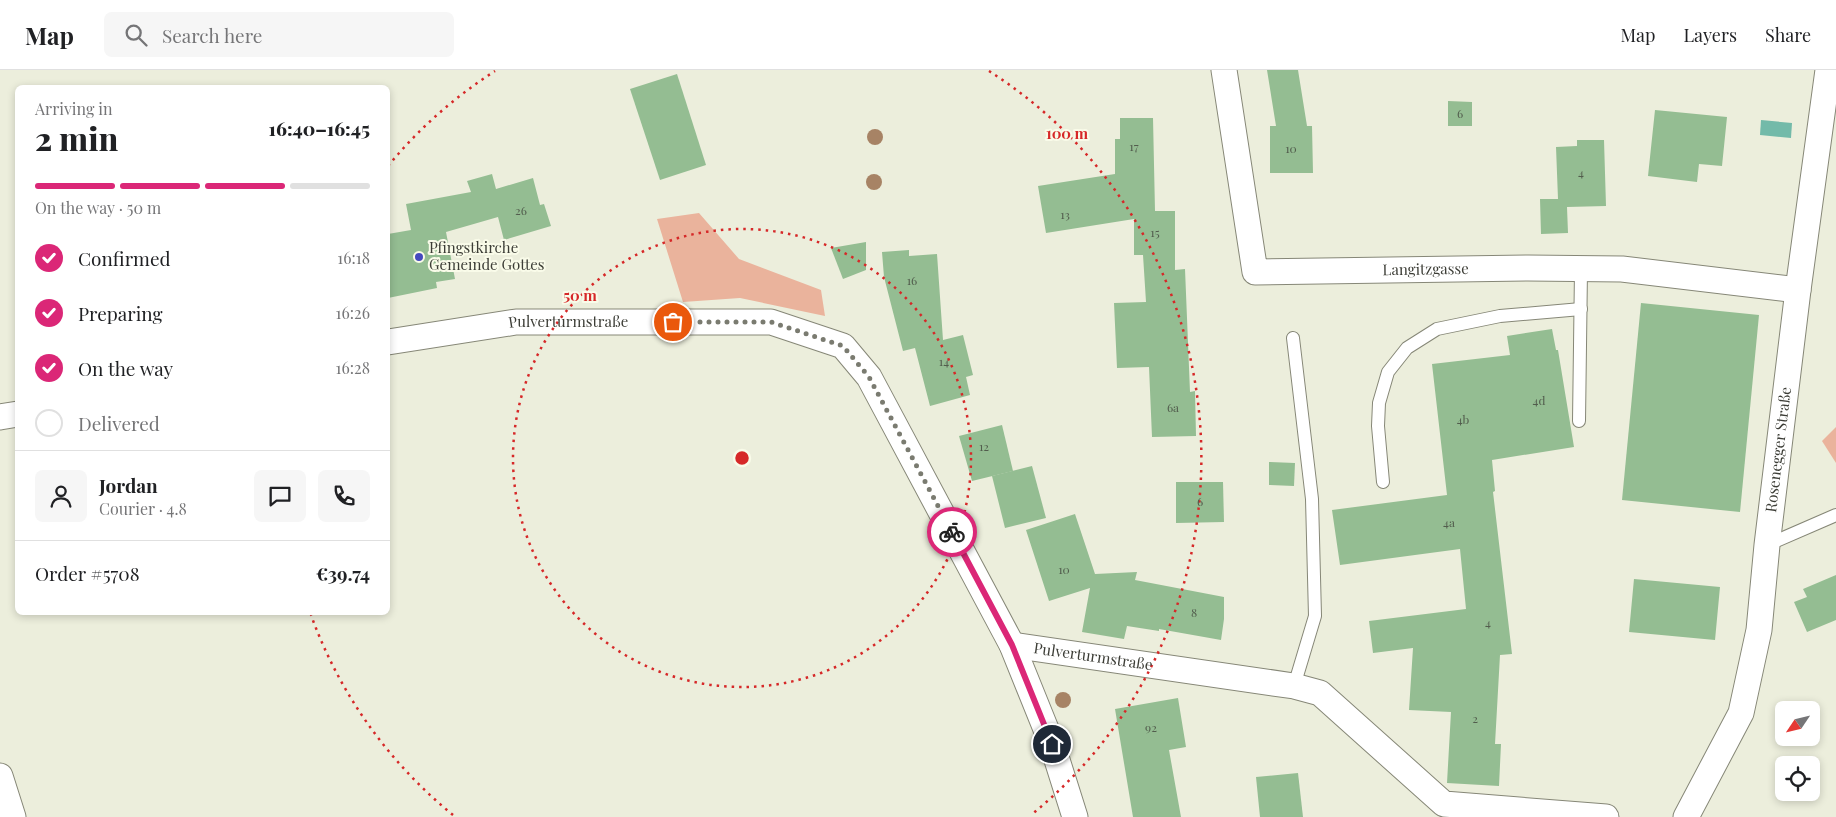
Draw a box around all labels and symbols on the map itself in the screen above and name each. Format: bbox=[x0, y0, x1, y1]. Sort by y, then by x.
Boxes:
house number: 6 bbox=[1457, 105, 1463, 121]
text: 100 m bbox=[1046, 123, 1089, 143]
house number: 17 bbox=[1129, 138, 1139, 154]
house number: 10 bbox=[1285, 140, 1297, 156]
house number: 4 bbox=[1578, 164, 1584, 180]
house number: 26 bbox=[515, 202, 527, 218]
house number: 13 bbox=[1060, 206, 1070, 222]
house number: 15 bbox=[1150, 224, 1160, 240]
place label: Pfingstkirche Gemeinde Gottes bbox=[429, 237, 545, 274]
marker: Pfingstkirche Gemeinde Gottes bbox=[413, 251, 425, 263]
street label: Langitzgasse bbox=[1382, 258, 1469, 279]
house number: 16 bbox=[907, 272, 917, 288]
text: 50 m bbox=[563, 285, 597, 305]
pin bbox=[652, 301, 694, 343]
street label: Pulverturmstraße bbox=[507, 311, 628, 332]
house number: 14 bbox=[939, 353, 949, 369]
street label: Rosenegger Straße bbox=[1760, 386, 1795, 513]
house number: 4d bbox=[1533, 392, 1545, 408]
house number: 6a bbox=[1167, 399, 1179, 415]
house number: 4b bbox=[1457, 411, 1470, 427]
house number: 12 bbox=[979, 438, 989, 454]
centre of rings bbox=[733, 449, 751, 467]
house number: 6 bbox=[1197, 493, 1203, 509]
courier bbox=[927, 507, 977, 557]
house number: 4a bbox=[1443, 514, 1455, 530]
house number: 10 bbox=[1058, 561, 1070, 577]
house number: 8 bbox=[1191, 604, 1197, 620]
house number: 4 bbox=[1485, 614, 1491, 630]
street label: Pulverturmstraße bbox=[1033, 637, 1154, 674]
north arrow bbox=[1775, 701, 1820, 746]
house number: 2 bbox=[1472, 710, 1478, 726]
house number: 92 bbox=[1145, 719, 1157, 735]
pin bbox=[1031, 723, 1073, 765]

